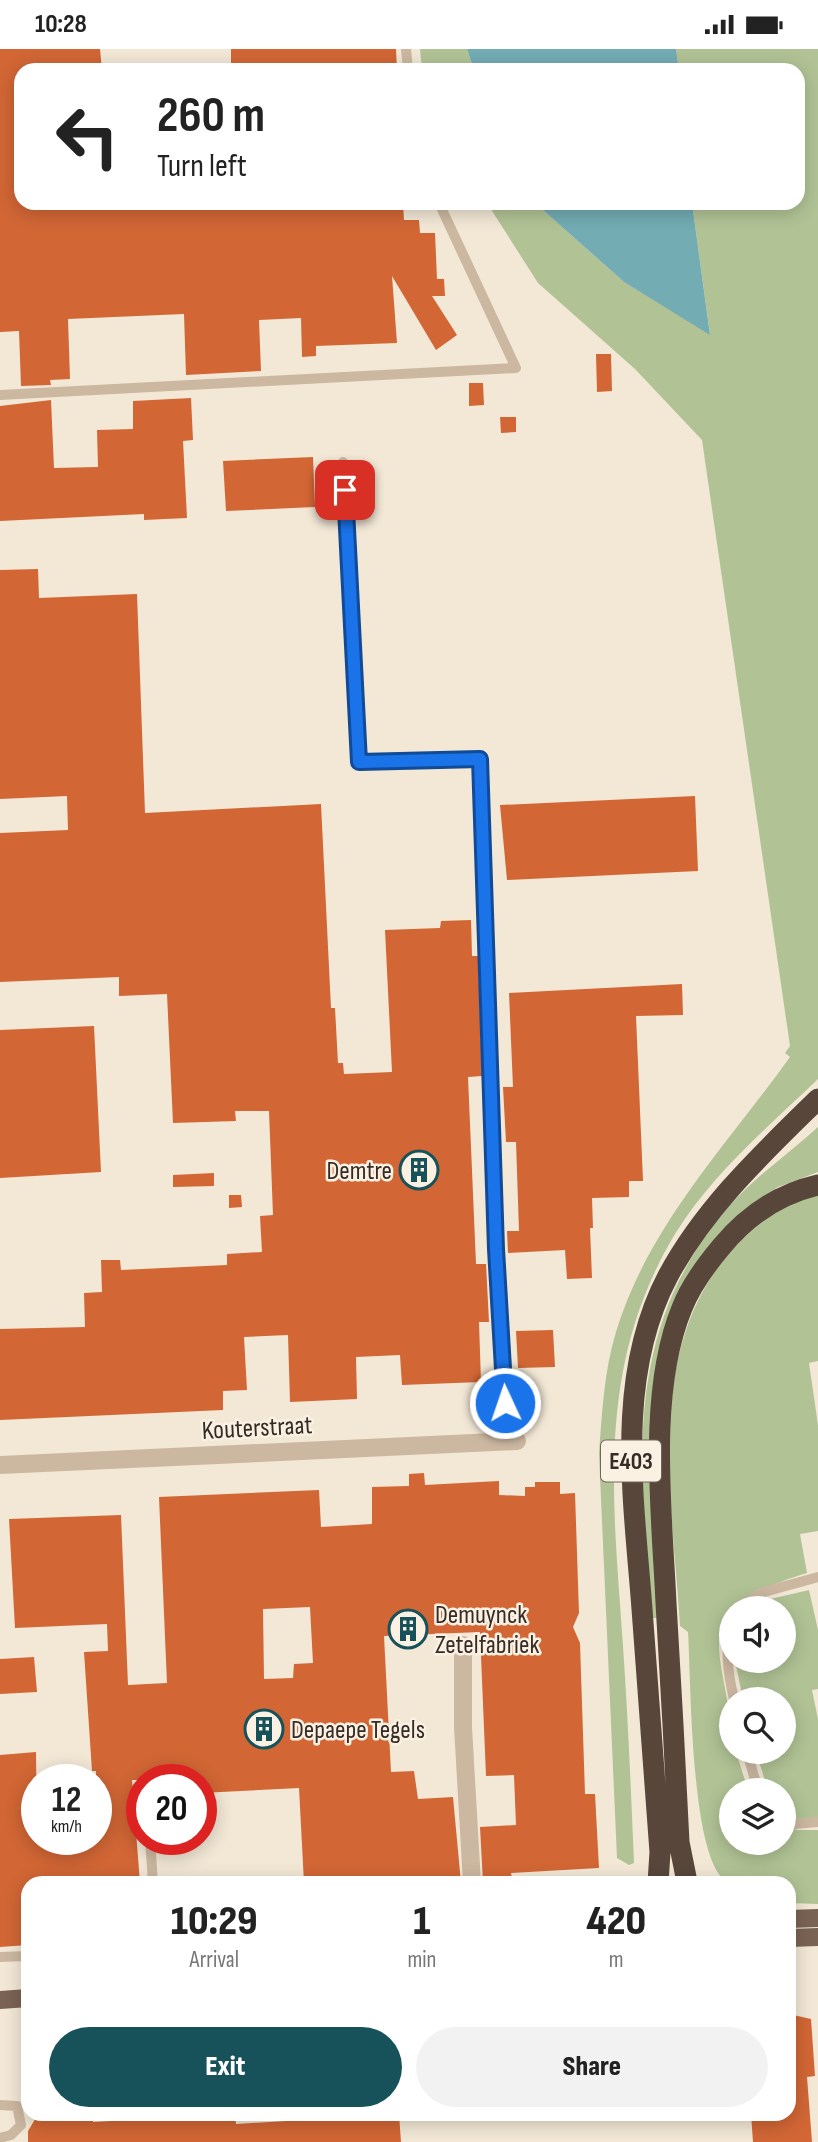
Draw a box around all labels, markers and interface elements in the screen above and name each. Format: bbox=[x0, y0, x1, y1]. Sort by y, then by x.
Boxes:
text: 10:28 bbox=[35, 9, 87, 40]
text: 260 m bbox=[157, 87, 265, 146]
icon: left bbox=[42, 91, 133, 182]
text: Turn left bbox=[157, 147, 247, 186]
pin bbox=[315, 460, 375, 520]
icon: arrive bbox=[326, 471, 364, 509]
building icon: Demtre bbox=[398, 1149, 440, 1191]
place label: Demtre bbox=[326, 1156, 392, 1187]
position arrow bbox=[468, 1366, 542, 1440]
street label: Kouterstraat bbox=[201, 1410, 313, 1447]
road number: E403 bbox=[601, 1441, 661, 1481]
map controls bbox=[719, 1596, 796, 1855]
button: sound bbox=[719, 1596, 796, 1673]
place label: Demuynck Zetelfabriek bbox=[435, 1600, 539, 1661]
building icon: Demuynck Zetelfabriek bbox=[387, 1608, 429, 1650]
button: search bbox=[719, 1687, 796, 1764]
building icon: Depaepe Tegels bbox=[243, 1708, 285, 1750]
place label: Depaepe Tegels bbox=[291, 1715, 425, 1746]
speed limit sign: 20 bbox=[126, 1764, 217, 1855]
button: layers bbox=[719, 1778, 796, 1855]
text: 12 bbox=[52, 1779, 81, 1822]
text: km/h bbox=[51, 1816, 82, 1837]
text: 10:29 bbox=[171, 1896, 258, 1947]
text: 1 bbox=[413, 1896, 430, 1947]
text: 420 bbox=[586, 1896, 646, 1947]
text: Arrival bbox=[189, 1946, 239, 1974]
text: min bbox=[407, 1946, 436, 1974]
text: m bbox=[609, 1946, 624, 1974]
button: Exit bbox=[49, 2027, 402, 2107]
button: Share bbox=[416, 2027, 768, 2107]

